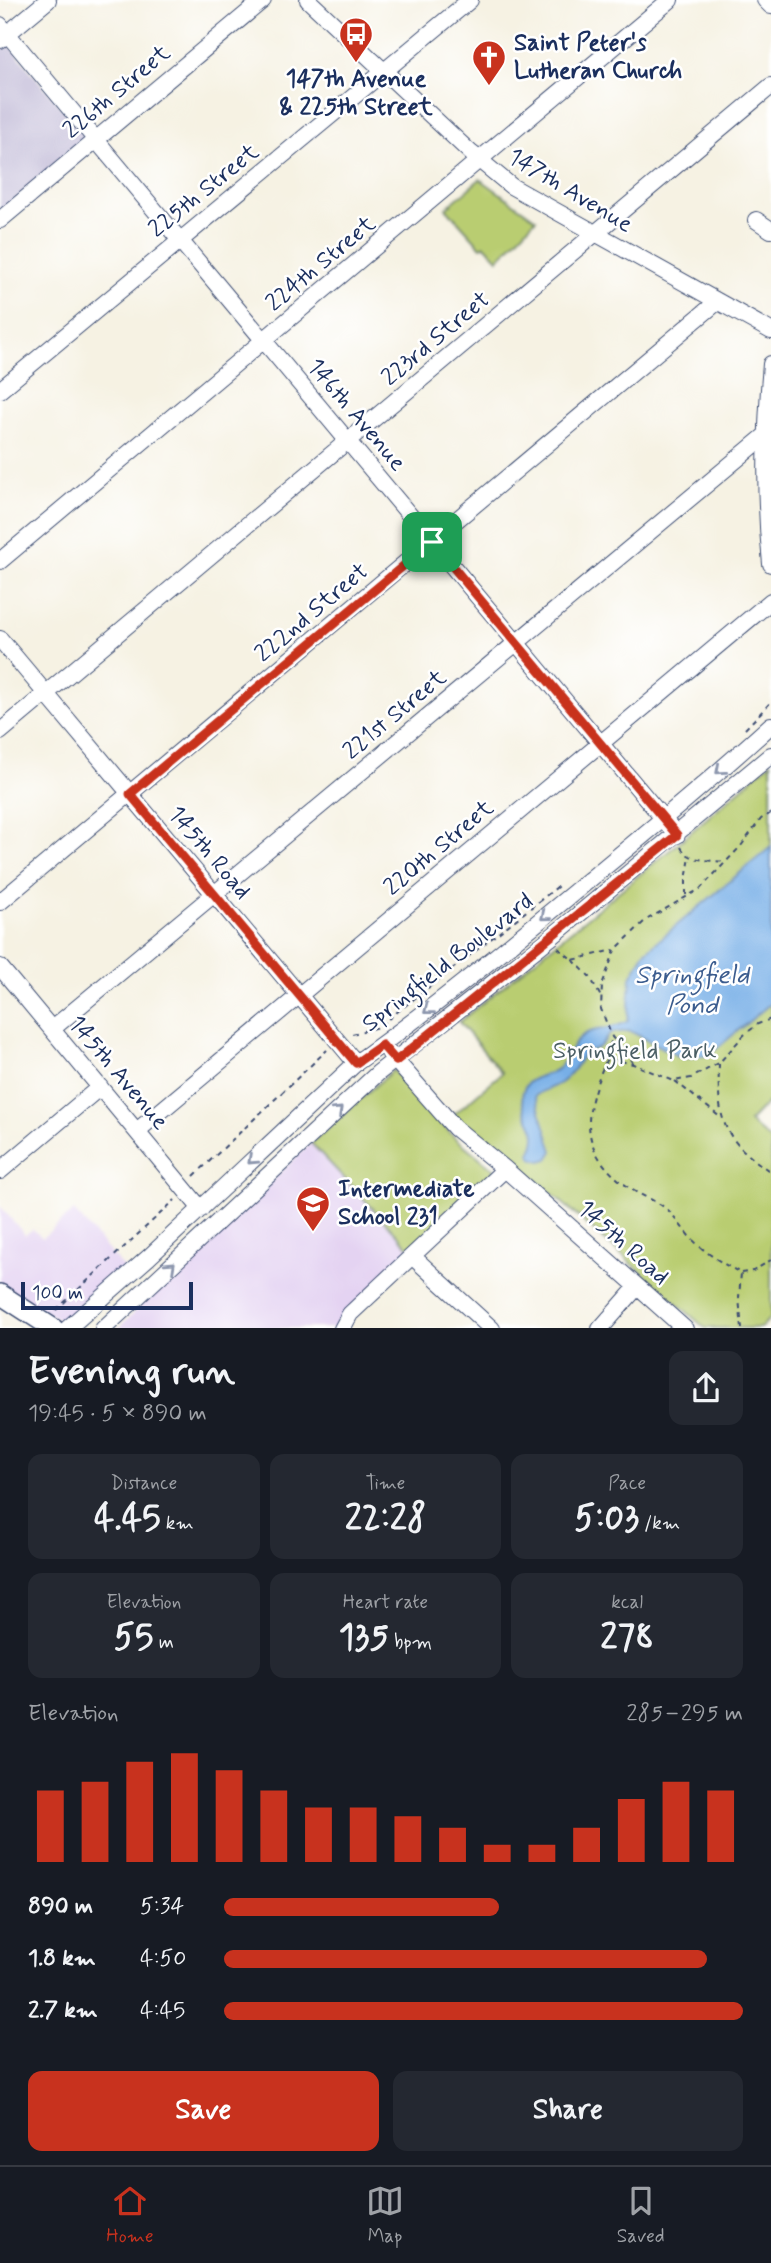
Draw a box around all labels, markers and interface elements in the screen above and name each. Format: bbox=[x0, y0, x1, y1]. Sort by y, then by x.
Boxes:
bus stop icon: 147th Avenue & 225th Street bbox=[337, 15, 375, 64]
place label: Saint Peter's Lutheran Church bbox=[514, 28, 682, 87]
street label: 226th Street bbox=[57, 38, 177, 146]
church icon: Saint Peter's Lutheran Church bbox=[470, 38, 508, 87]
place label: 147th Avenue & 225th Street bbox=[279, 64, 434, 123]
street label: 225th Street bbox=[142, 137, 266, 245]
street label: 147th Avenue bbox=[502, 142, 638, 241]
street label: 224th Street bbox=[260, 209, 382, 319]
street label: 223rd Street bbox=[375, 285, 497, 393]
street label: 146th Avenue bbox=[300, 352, 413, 478]
pin bbox=[402, 512, 462, 572]
icon: arrive bbox=[413, 523, 451, 561]
street label: 222nd Street bbox=[249, 556, 375, 670]
street label: 221st Street bbox=[337, 663, 453, 767]
one-way arrow bbox=[715, 762, 728, 774]
street label: 220th Street bbox=[378, 793, 500, 903]
street label: 145th Road bbox=[161, 800, 257, 906]
street label: Springfield Boulevard bbox=[356, 886, 542, 1042]
one-way arrow bbox=[541, 908, 554, 920]
water label: Springfield Pond bbox=[635, 959, 751, 1023]
one-way arrow bbox=[423, 1001, 436, 1014]
street label: 145th Avenue bbox=[61, 1009, 175, 1137]
park label: Springfield Park bbox=[553, 1036, 717, 1070]
one-way arrow bbox=[330, 1106, 343, 1119]
one-way arrow bbox=[247, 1152, 260, 1165]
place label: Intermediate School 231 bbox=[338, 1174, 475, 1233]
school or university icon: Intermediate School 231 bbox=[294, 1184, 332, 1233]
street label: 145th Road bbox=[570, 1194, 676, 1292]
one-way arrow bbox=[163, 1261, 176, 1274]
scale bar bbox=[21, 1280, 192, 1311]
text: 100 m bbox=[32, 1281, 83, 1306]
text: Evening run bbox=[28, 1348, 235, 1397]
button: share bbox=[669, 1351, 743, 1425]
text: 19:45 · 5 × 890 m bbox=[28, 1399, 207, 1429]
text: Distance bbox=[110, 1471, 177, 1496]
text: Time bbox=[366, 1471, 405, 1496]
text: Pace bbox=[608, 1471, 646, 1496]
text: 4.45 bbox=[94, 1496, 161, 1542]
text: 22:28 bbox=[345, 1496, 426, 1542]
text: 5:03 bbox=[574, 1496, 639, 1542]
text: km bbox=[161, 1511, 194, 1536]
text: /km bbox=[639, 1511, 680, 1536]
text: Elevation bbox=[106, 1590, 181, 1615]
text: Heart rate bbox=[343, 1590, 428, 1615]
text: kcal bbox=[611, 1590, 643, 1615]
text: 55 bbox=[114, 1615, 154, 1661]
text: 135 bbox=[339, 1615, 389, 1661]
text: 278 bbox=[600, 1615, 654, 1661]
text: m bbox=[154, 1630, 174, 1655]
text: bpm bbox=[389, 1630, 432, 1655]
text: Elevation bbox=[28, 1699, 119, 1729]
text: 285–295 m bbox=[626, 1699, 743, 1729]
text: 890 m bbox=[28, 1892, 93, 1922]
text: 5:34 bbox=[140, 1892, 184, 1922]
text: 1.8 km bbox=[28, 1944, 96, 1974]
text: 4:50 bbox=[140, 1944, 186, 1974]
text: 2.7 km bbox=[28, 1996, 98, 2026]
text: 4:45 bbox=[140, 1996, 185, 2026]
button: Save bbox=[28, 2071, 379, 2151]
button: Share bbox=[393, 2071, 743, 2151]
tab: Home bbox=[106, 2182, 154, 2249]
tab: Map bbox=[366, 2182, 404, 2249]
tab: Saved bbox=[617, 2182, 665, 2249]

